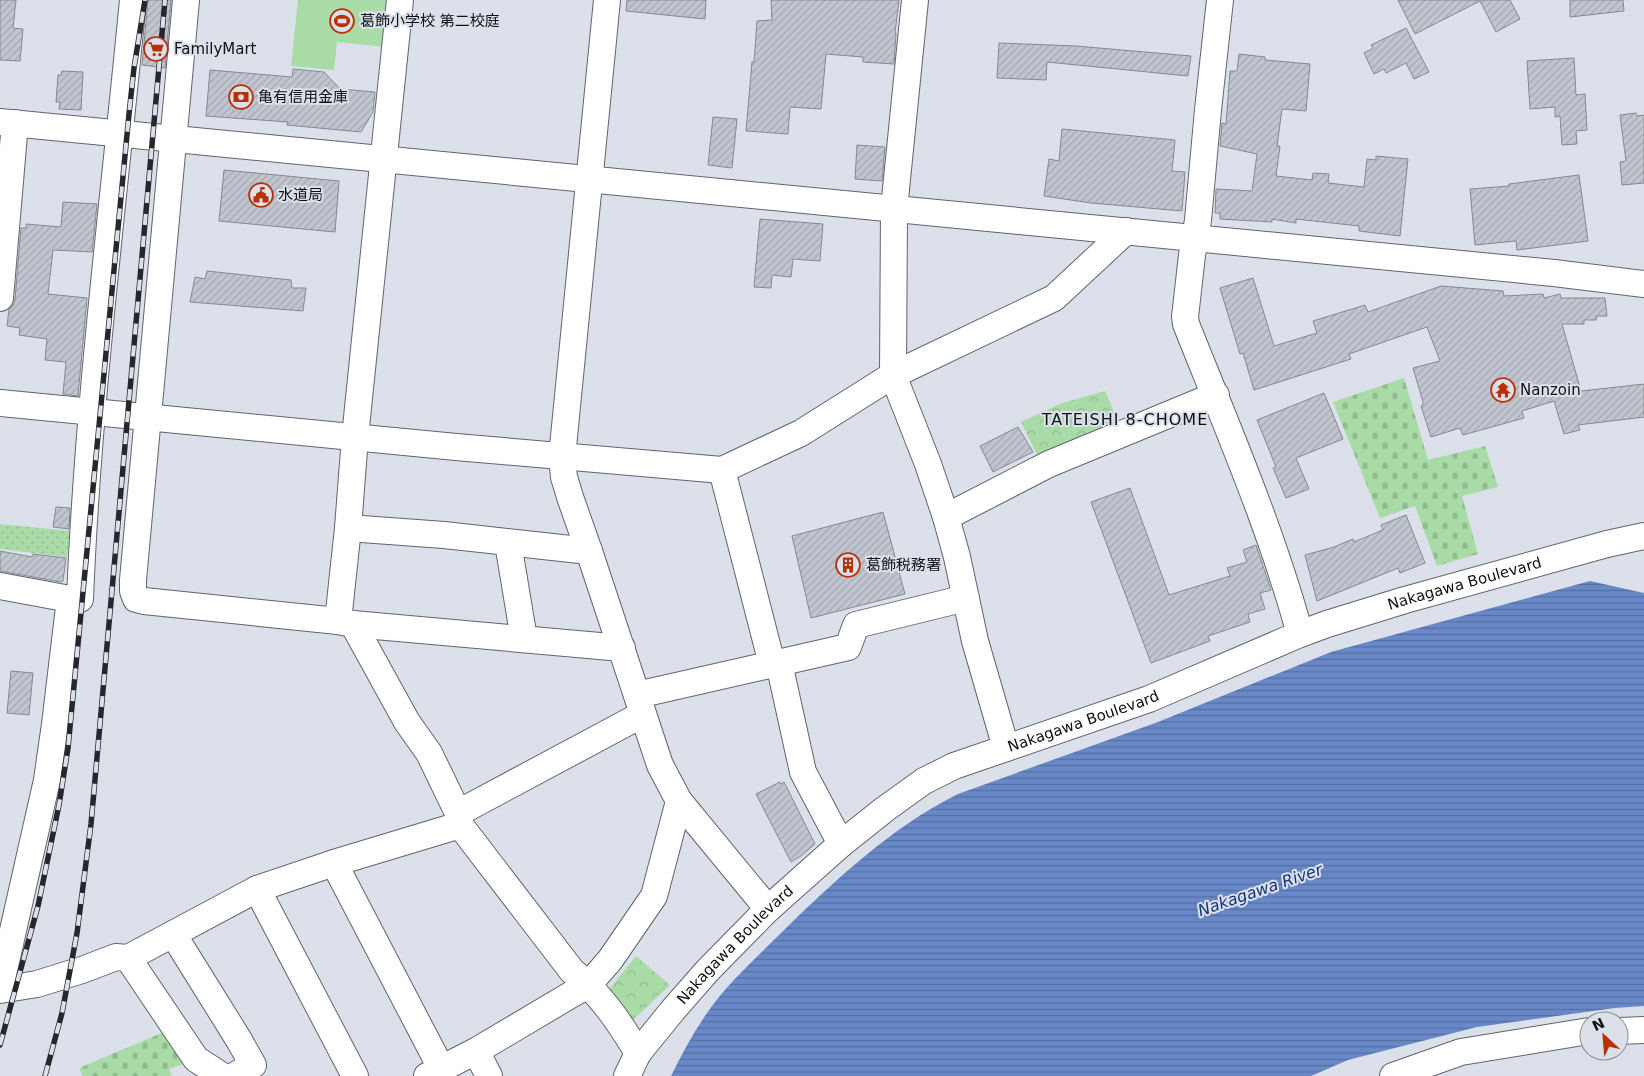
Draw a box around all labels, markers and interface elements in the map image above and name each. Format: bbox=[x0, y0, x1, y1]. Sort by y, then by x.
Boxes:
sports icon: 葛飾小学校 第二校庭 bbox=[329, 8, 355, 34]
place label: 葛飾小学校 第二校庭 bbox=[360, 12, 500, 30]
supermarket icon: FamilyMart bbox=[143, 36, 169, 62]
place label: FamilyMart bbox=[174, 40, 257, 58]
bank icon: 亀有信用金庫 bbox=[228, 84, 254, 110]
place label: 亀有信用金庫 bbox=[258, 88, 348, 106]
public building icon: 水道局 bbox=[248, 182, 274, 208]
place label: 水道局 bbox=[278, 186, 323, 204]
temple icon: Nanzoin bbox=[1490, 377, 1516, 403]
place label: Nanzoin bbox=[1520, 381, 1581, 399]
district label: TATEISHI 8-CHOME bbox=[1041, 410, 1208, 429]
building icon: 葛飾税務署 bbox=[835, 552, 861, 578]
street label: Nakagawa Boulevard bbox=[1385, 554, 1544, 614]
place label: 葛飾税務署 bbox=[866, 556, 941, 574]
street label: Nakagawa Boulevard bbox=[1005, 687, 1162, 756]
water label: Nakagawa River bbox=[1195, 859, 1326, 920]
street label: Nakagawa Boulevard bbox=[673, 882, 797, 1008]
north arrow bbox=[1579, 1011, 1629, 1061]
text: N bbox=[1590, 1015, 1607, 1034]

